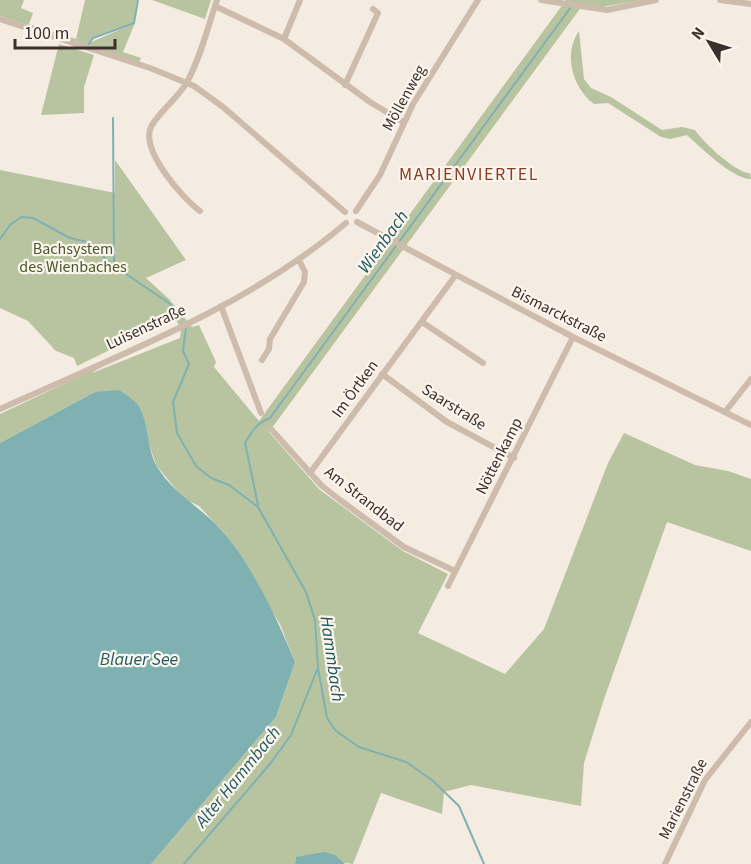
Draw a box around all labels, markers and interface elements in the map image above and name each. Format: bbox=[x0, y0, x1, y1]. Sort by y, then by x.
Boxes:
scale bar bbox=[15, 12, 116, 50]
north arrow bbox=[679, 12, 739, 72]
text: 100 m bbox=[24, 21, 69, 46]
text: N bbox=[686, 22, 710, 44]
street label: Möllenweg bbox=[377, 61, 431, 135]
district label: MARIENVIERTEL bbox=[399, 162, 539, 187]
water label: Wienbach bbox=[352, 205, 414, 279]
park label: Bachsystem des Wienbaches bbox=[19, 238, 127, 278]
street label: Bismarckstraße bbox=[508, 281, 610, 347]
street label: Luisenstraße bbox=[102, 299, 190, 355]
street label: Im Örtken bbox=[327, 356, 383, 422]
street label: Saarstraße bbox=[417, 378, 491, 436]
street label: Nöttenkamp bbox=[470, 414, 528, 498]
street label: Am Strandbad bbox=[320, 461, 408, 537]
water label: Hammbach bbox=[314, 615, 350, 703]
water label: Blauer See bbox=[100, 647, 179, 672]
water label: Alter Hammbach bbox=[189, 721, 287, 834]
street label: Marienstraße bbox=[653, 755, 713, 843]

